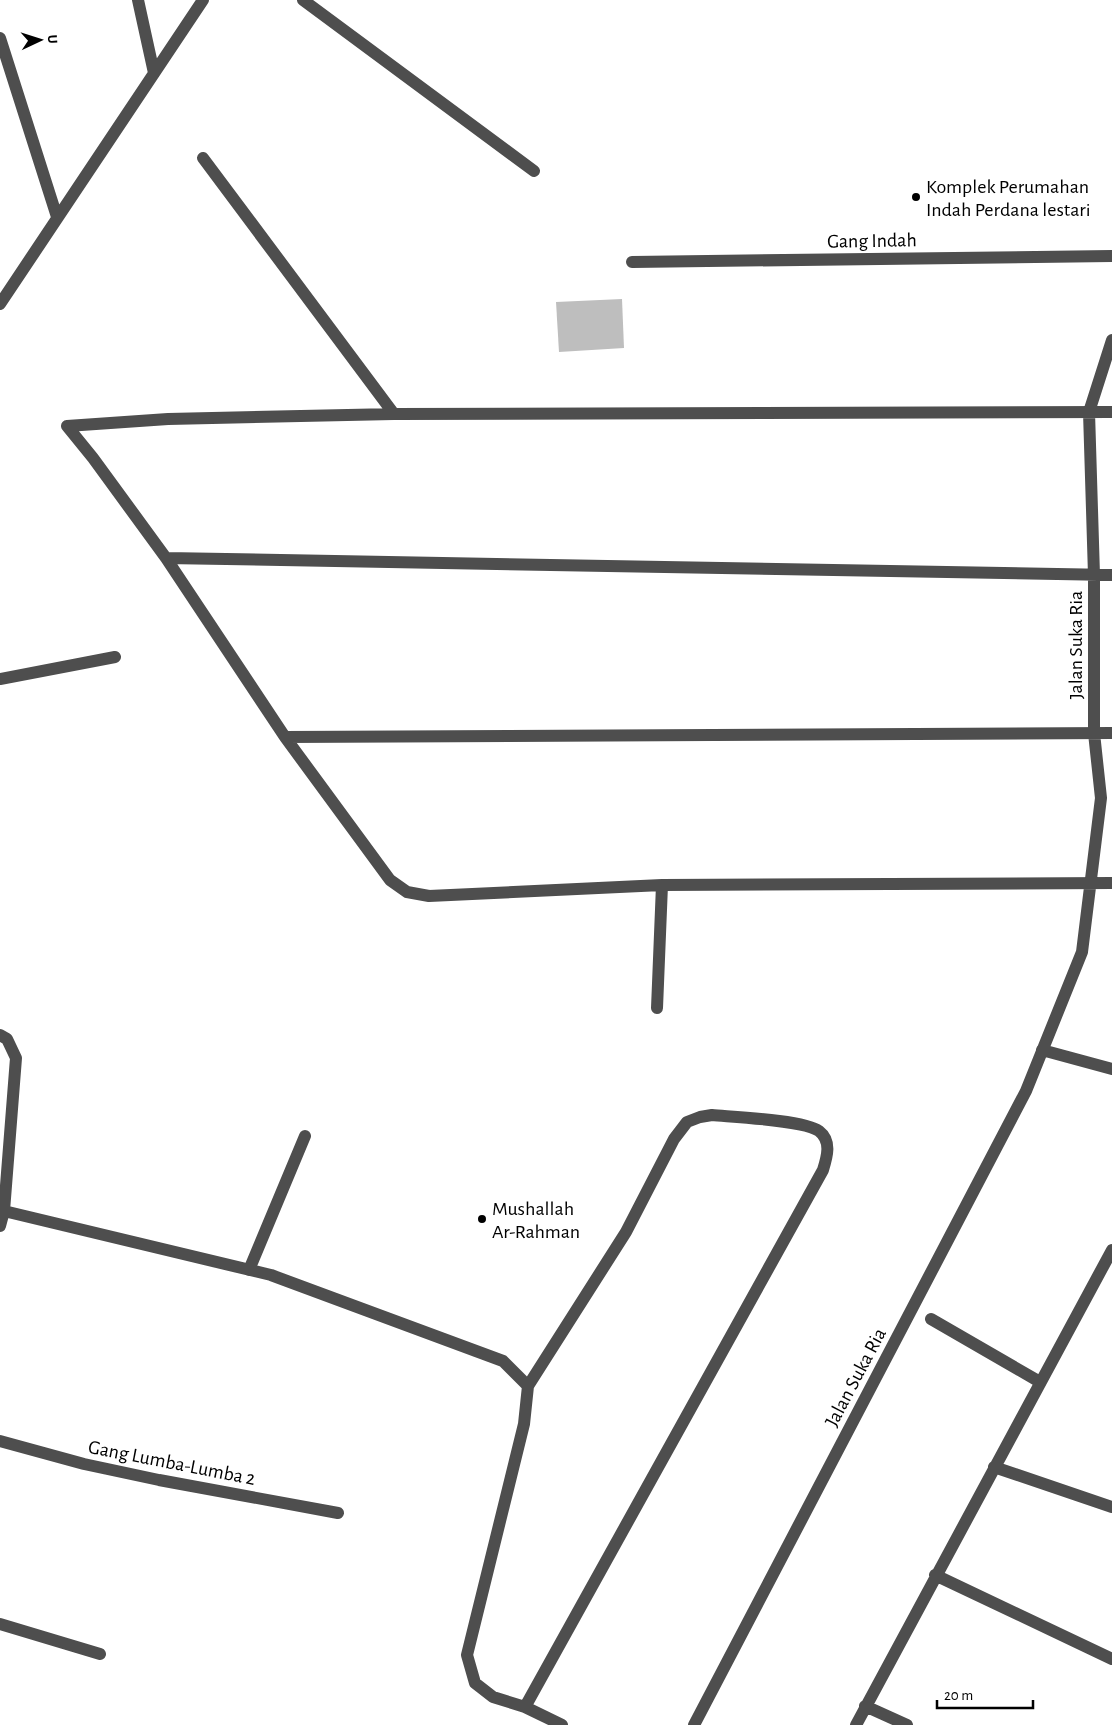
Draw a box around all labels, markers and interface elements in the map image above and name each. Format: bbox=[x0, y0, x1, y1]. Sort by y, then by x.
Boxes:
north arrow bbox=[15, 15, 65, 65]
text: U bbox=[45, 34, 59, 44]
place label: Komplek Perumahan Indah Perdana lestari bbox=[926, 177, 1091, 220]
marker: Komplek Perumahan Indah Perdana lestari bbox=[910, 191, 922, 203]
street label: Gang Indah bbox=[827, 230, 917, 252]
street label: Jalan Suka Ria bbox=[1066, 591, 1086, 699]
place label: Mushallah Ar-Rahman bbox=[492, 1199, 580, 1242]
marker: Mushallah Ar-Rahman bbox=[476, 1213, 488, 1225]
street label: Jalan Suka Ria bbox=[822, 1325, 890, 1430]
street label: Gang Lumba-Lumba 2 bbox=[87, 1437, 257, 1489]
scale bar bbox=[937, 1678, 1033, 1710]
text: 20 m bbox=[944, 1688, 973, 1703]

